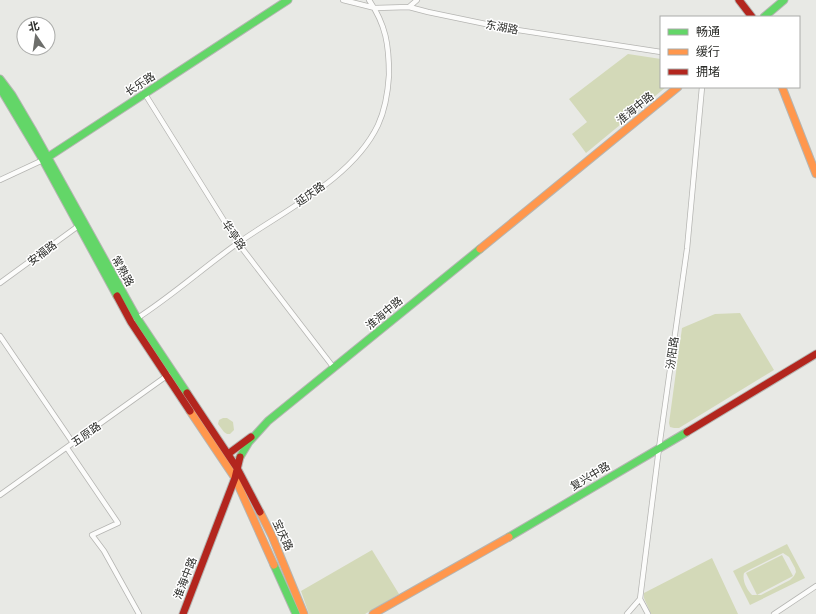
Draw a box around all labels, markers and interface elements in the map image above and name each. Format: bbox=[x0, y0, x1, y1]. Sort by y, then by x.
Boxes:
north arrow bbox=[16, 16, 56, 56]
legend bbox=[660, 16, 800, 88]
street label: 东湖路 bbox=[485, 17, 519, 37]
text: 北 bbox=[27, 18, 41, 34]
text: 畅通 bbox=[696, 24, 720, 39]
text: 缓行 bbox=[696, 44, 720, 59]
text: 拥堵 bbox=[696, 64, 720, 79]
street label: 长乐路 bbox=[122, 69, 158, 99]
street label: 淮海中路 bbox=[613, 89, 657, 127]
street label: 延庆路 bbox=[292, 179, 328, 209]
street label: 华亭路 bbox=[219, 217, 249, 253]
street label: 安福路 bbox=[25, 237, 59, 269]
street label: 常熟路 bbox=[109, 253, 137, 289]
street label: 淮海中路 bbox=[363, 293, 405, 333]
street label: 汾阳路 bbox=[663, 336, 681, 370]
street label: 五原路 bbox=[68, 419, 104, 449]
street label: 复兴中路 bbox=[568, 459, 612, 493]
street label: 宝庆路 bbox=[270, 517, 296, 553]
street label: 淮海中路 bbox=[171, 555, 199, 601]

